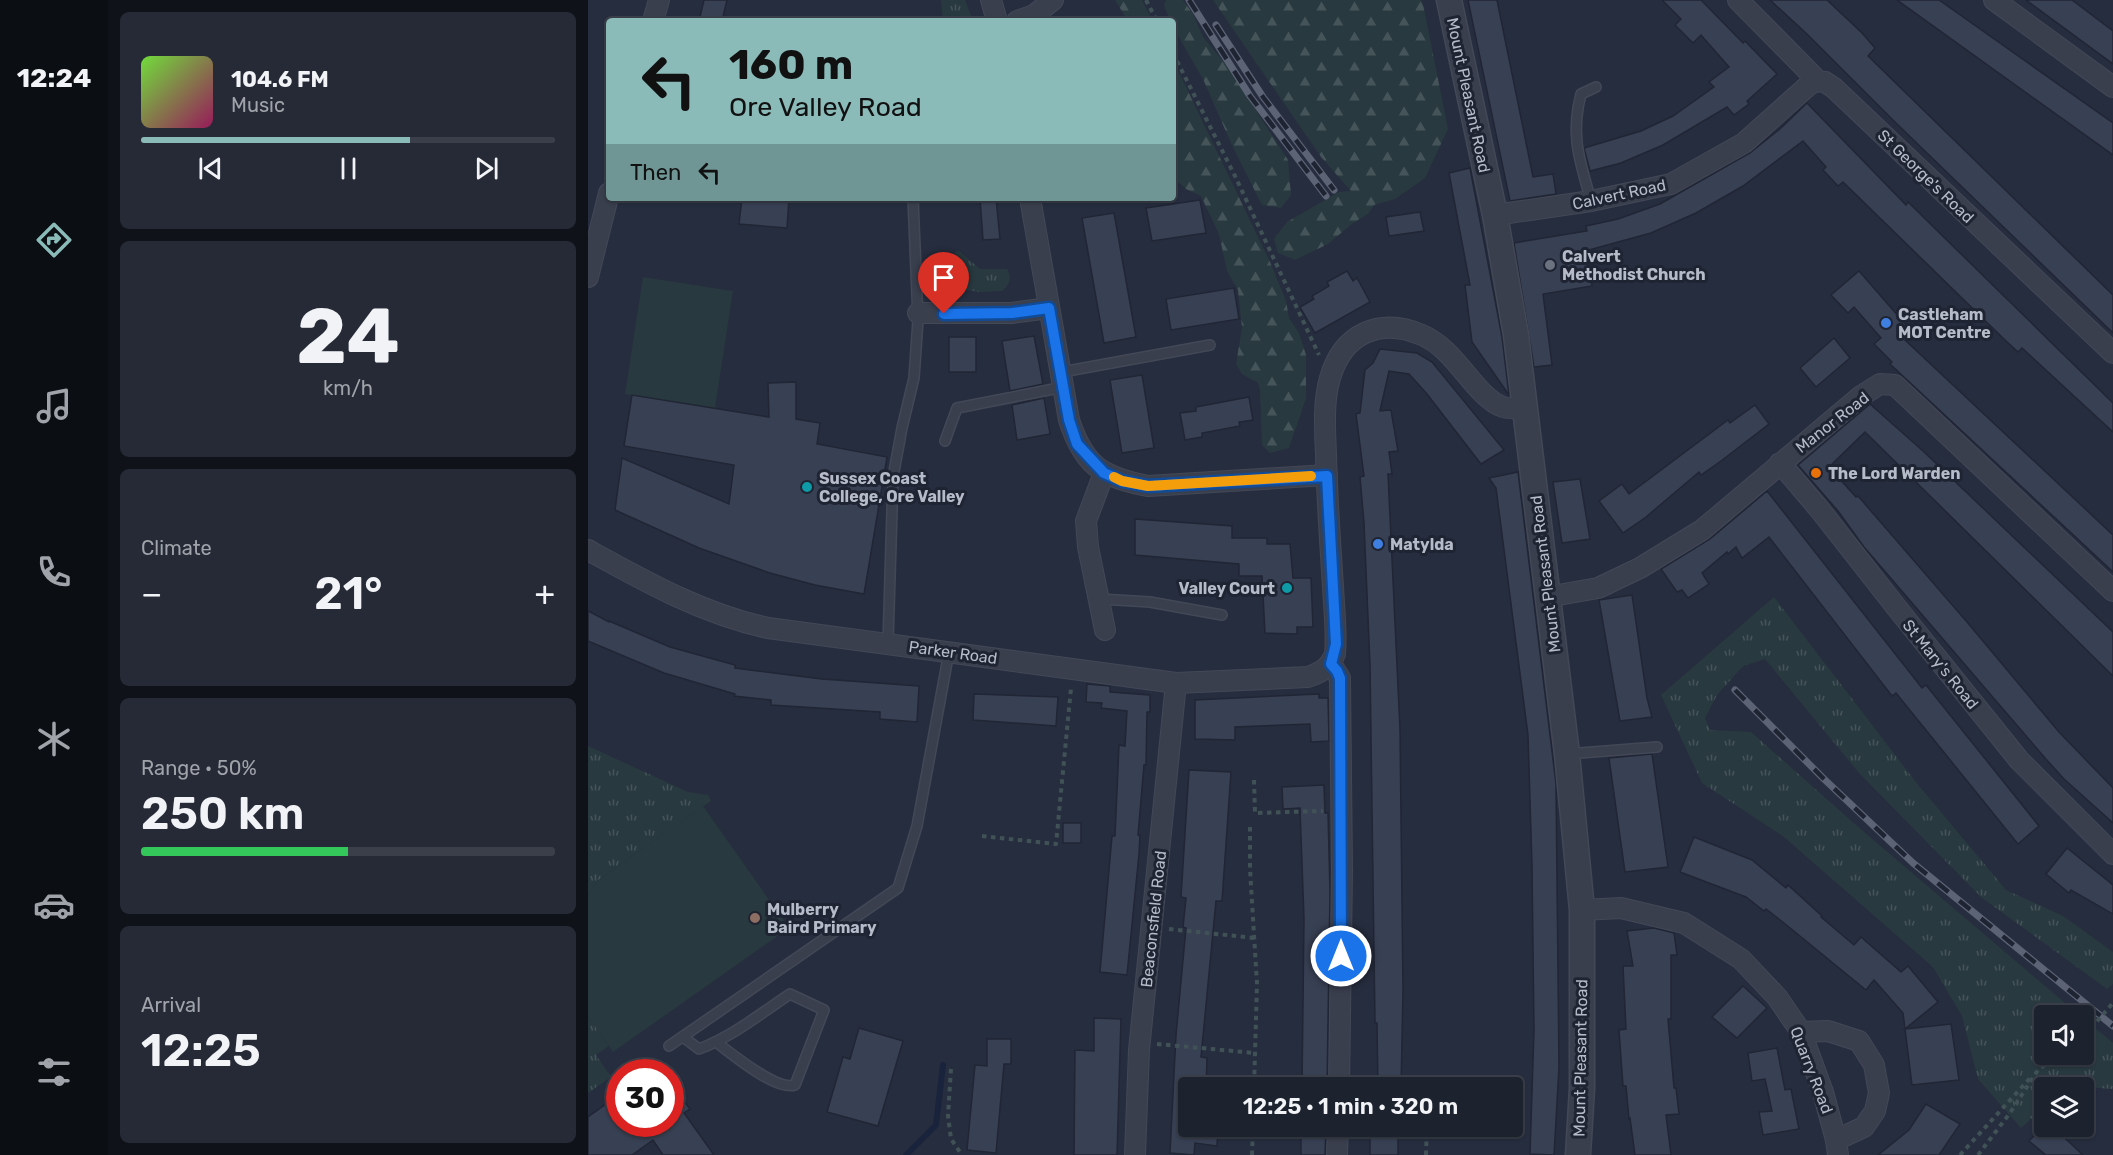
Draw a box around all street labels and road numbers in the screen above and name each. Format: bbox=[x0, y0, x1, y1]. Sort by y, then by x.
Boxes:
street label: Mount Pleasant Road bbox=[1443, 16, 1494, 174]
street label: St George's Road bbox=[1874, 126, 1978, 227]
street label: Calvert Road bbox=[1571, 175, 1668, 214]
street label: Manor Road bbox=[1792, 388, 1873, 457]
street label: Mount Pleasant Road bbox=[1526, 494, 1565, 653]
street label: St Mary's Road bbox=[1899, 616, 1983, 713]
street label: Parker Road bbox=[907, 637, 999, 668]
street label: Beaconsfield Road bbox=[1137, 850, 1170, 988]
street label: Mount Pleasant Road bbox=[1570, 979, 1591, 1137]
street label: Quarry Road bbox=[1786, 1024, 1837, 1116]

